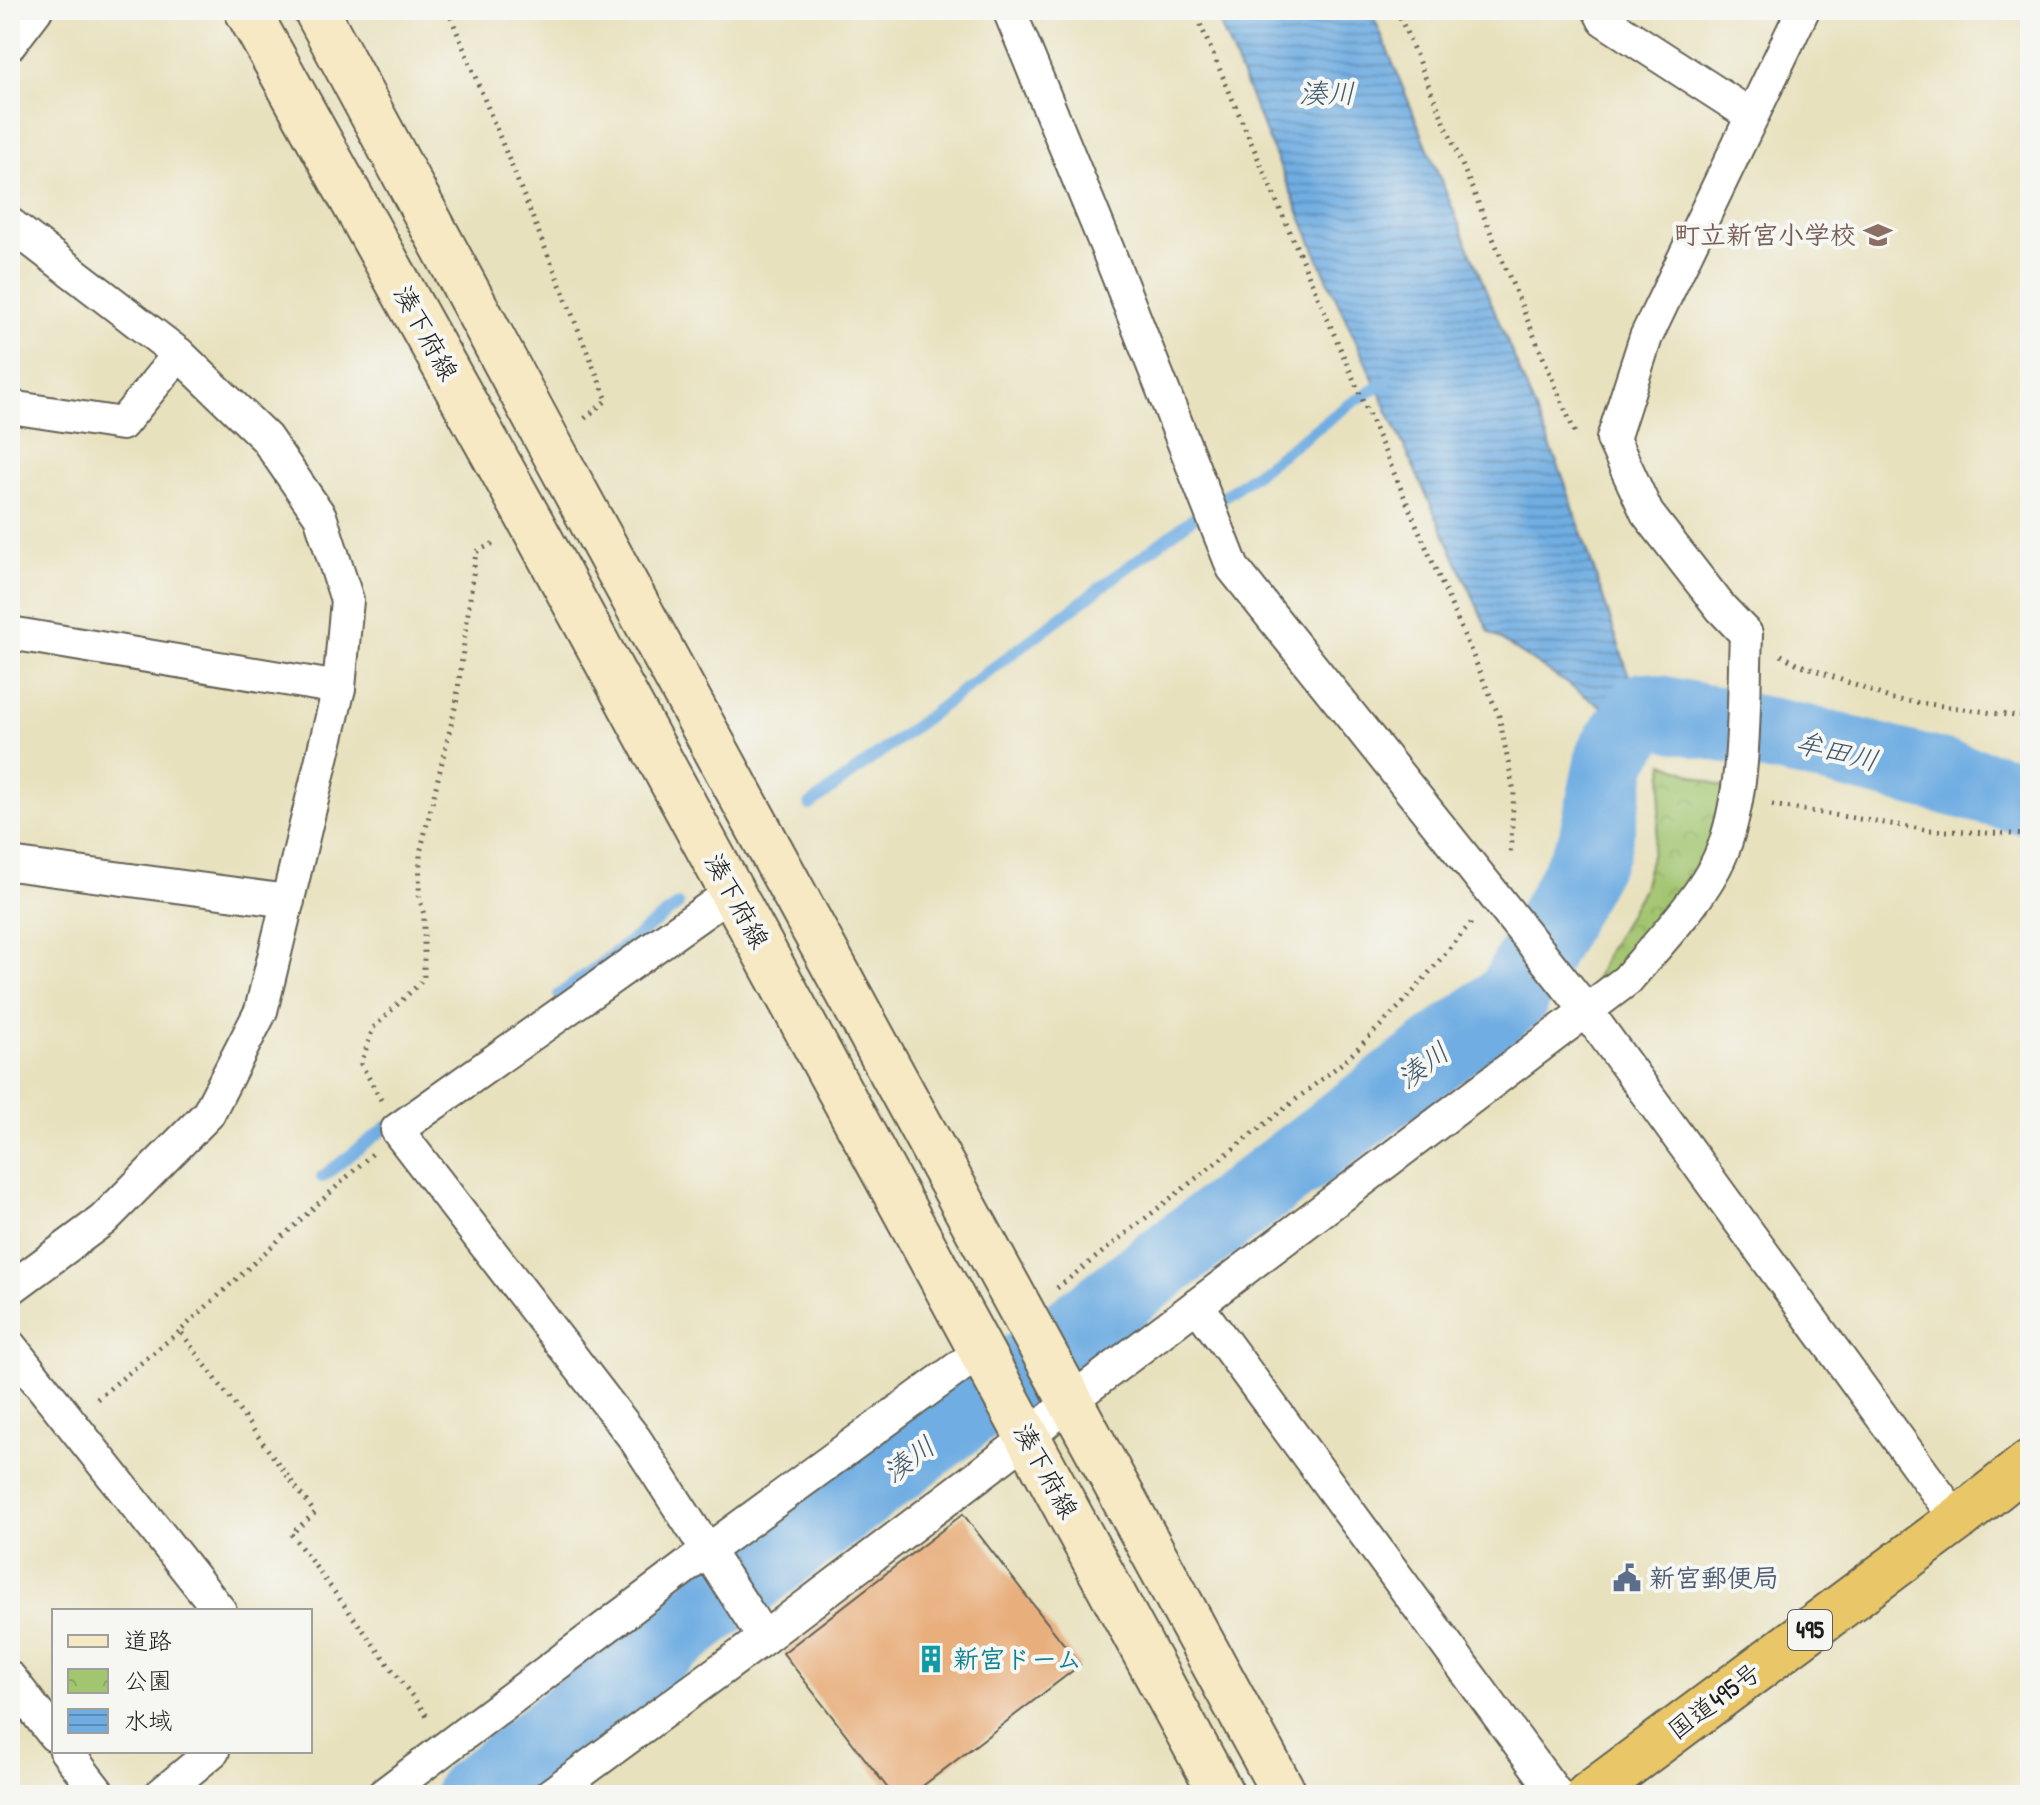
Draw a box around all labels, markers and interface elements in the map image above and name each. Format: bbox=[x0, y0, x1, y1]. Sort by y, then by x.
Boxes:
water label: 湊川 bbox=[1299, 74, 1355, 112]
place label: 町立新宮小学校 bbox=[1674, 217, 1856, 252]
school or university icon: 町立新宮小学校 bbox=[1863, 220, 1893, 250]
street label: 湊下府線 bbox=[386, 279, 467, 387]
water label: 牟田川 bbox=[1792, 722, 1882, 780]
street label: 湊下府線 bbox=[697, 847, 778, 955]
water label: 湊川 bbox=[1389, 1033, 1457, 1097]
street label: 湊下府線 bbox=[1006, 1417, 1087, 1525]
water label: 湊川 bbox=[875, 1427, 943, 1491]
place label: 新宮郵便局 bbox=[1649, 1560, 1779, 1595]
public building icon: 新宮郵便局 bbox=[1612, 1563, 1642, 1593]
legend bbox=[52, 1609, 312, 1753]
road number: 495 bbox=[1788, 1610, 1832, 1650]
text: 道路 bbox=[124, 1624, 172, 1656]
place label: 新宮ドーム bbox=[953, 1641, 1082, 1676]
building icon: 新宮ドーム bbox=[916, 1644, 946, 1674]
street label: 国道495号 bbox=[1660, 1654, 1767, 1747]
text: 公園 bbox=[124, 1664, 172, 1696]
text: 水域 bbox=[124, 1704, 172, 1736]

